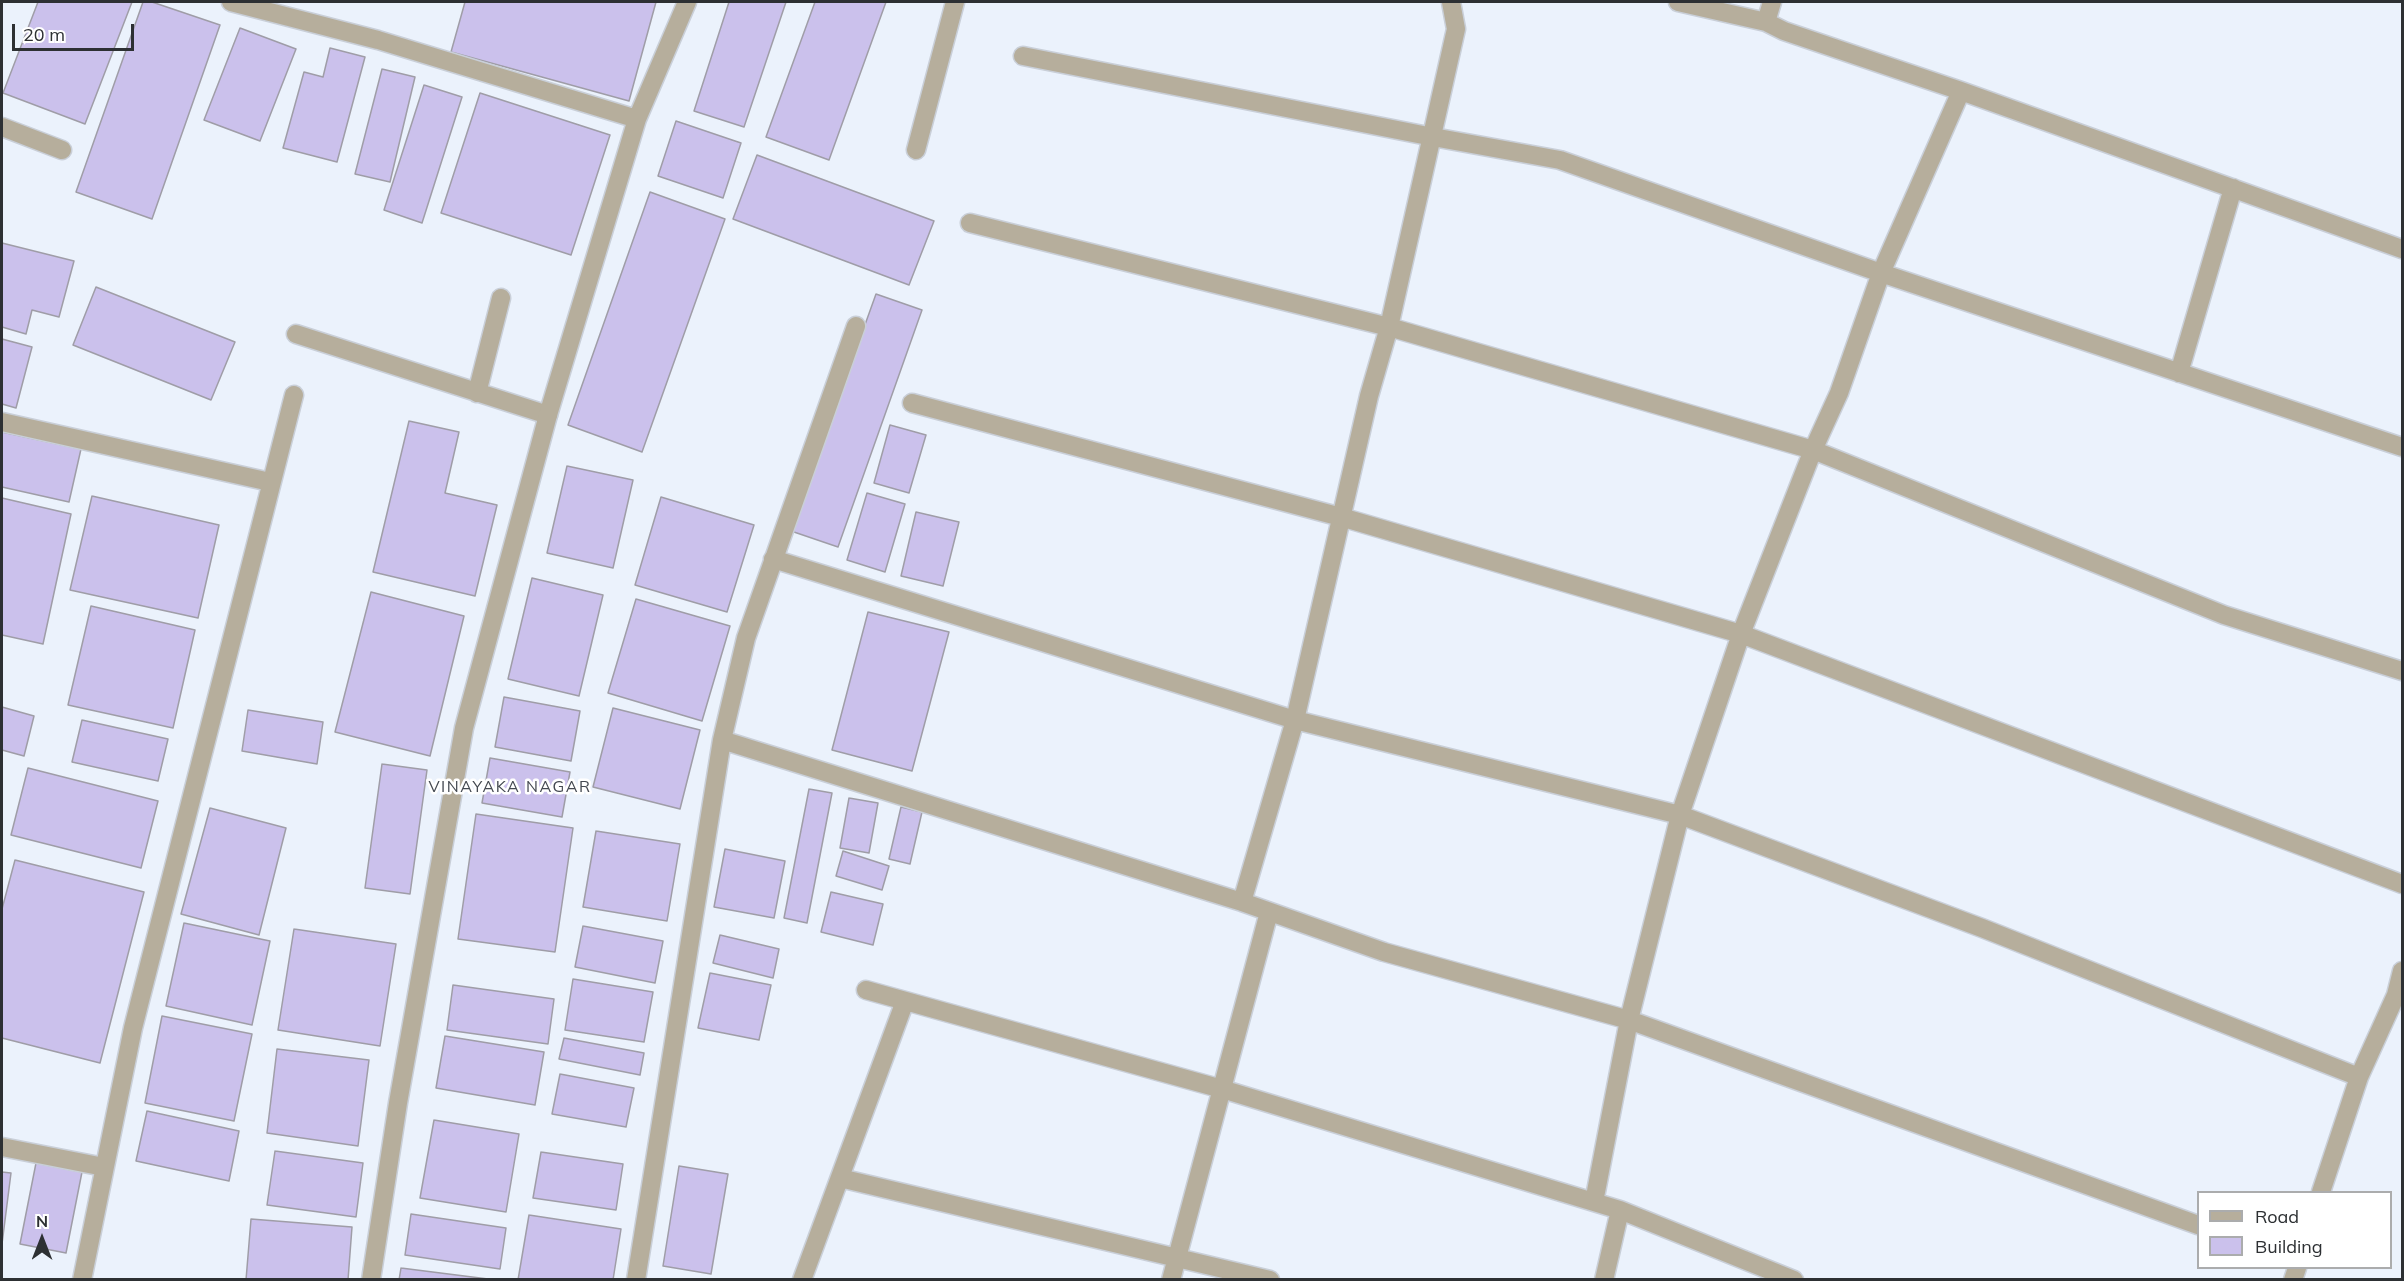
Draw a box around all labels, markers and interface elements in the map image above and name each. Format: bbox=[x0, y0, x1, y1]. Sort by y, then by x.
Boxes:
scale bar bbox=[15, 12, 136, 50]
text: 20 m bbox=[23, 23, 65, 46]
district label: VINAYAKA NAGAR bbox=[428, 777, 592, 797]
legend bbox=[2197, 1191, 2392, 1269]
text: Road bbox=[2255, 1205, 2299, 1228]
north arrow bbox=[12, 1209, 72, 1269]
text: N bbox=[36, 1211, 48, 1231]
text: Building bbox=[2255, 1235, 2323, 1258]

